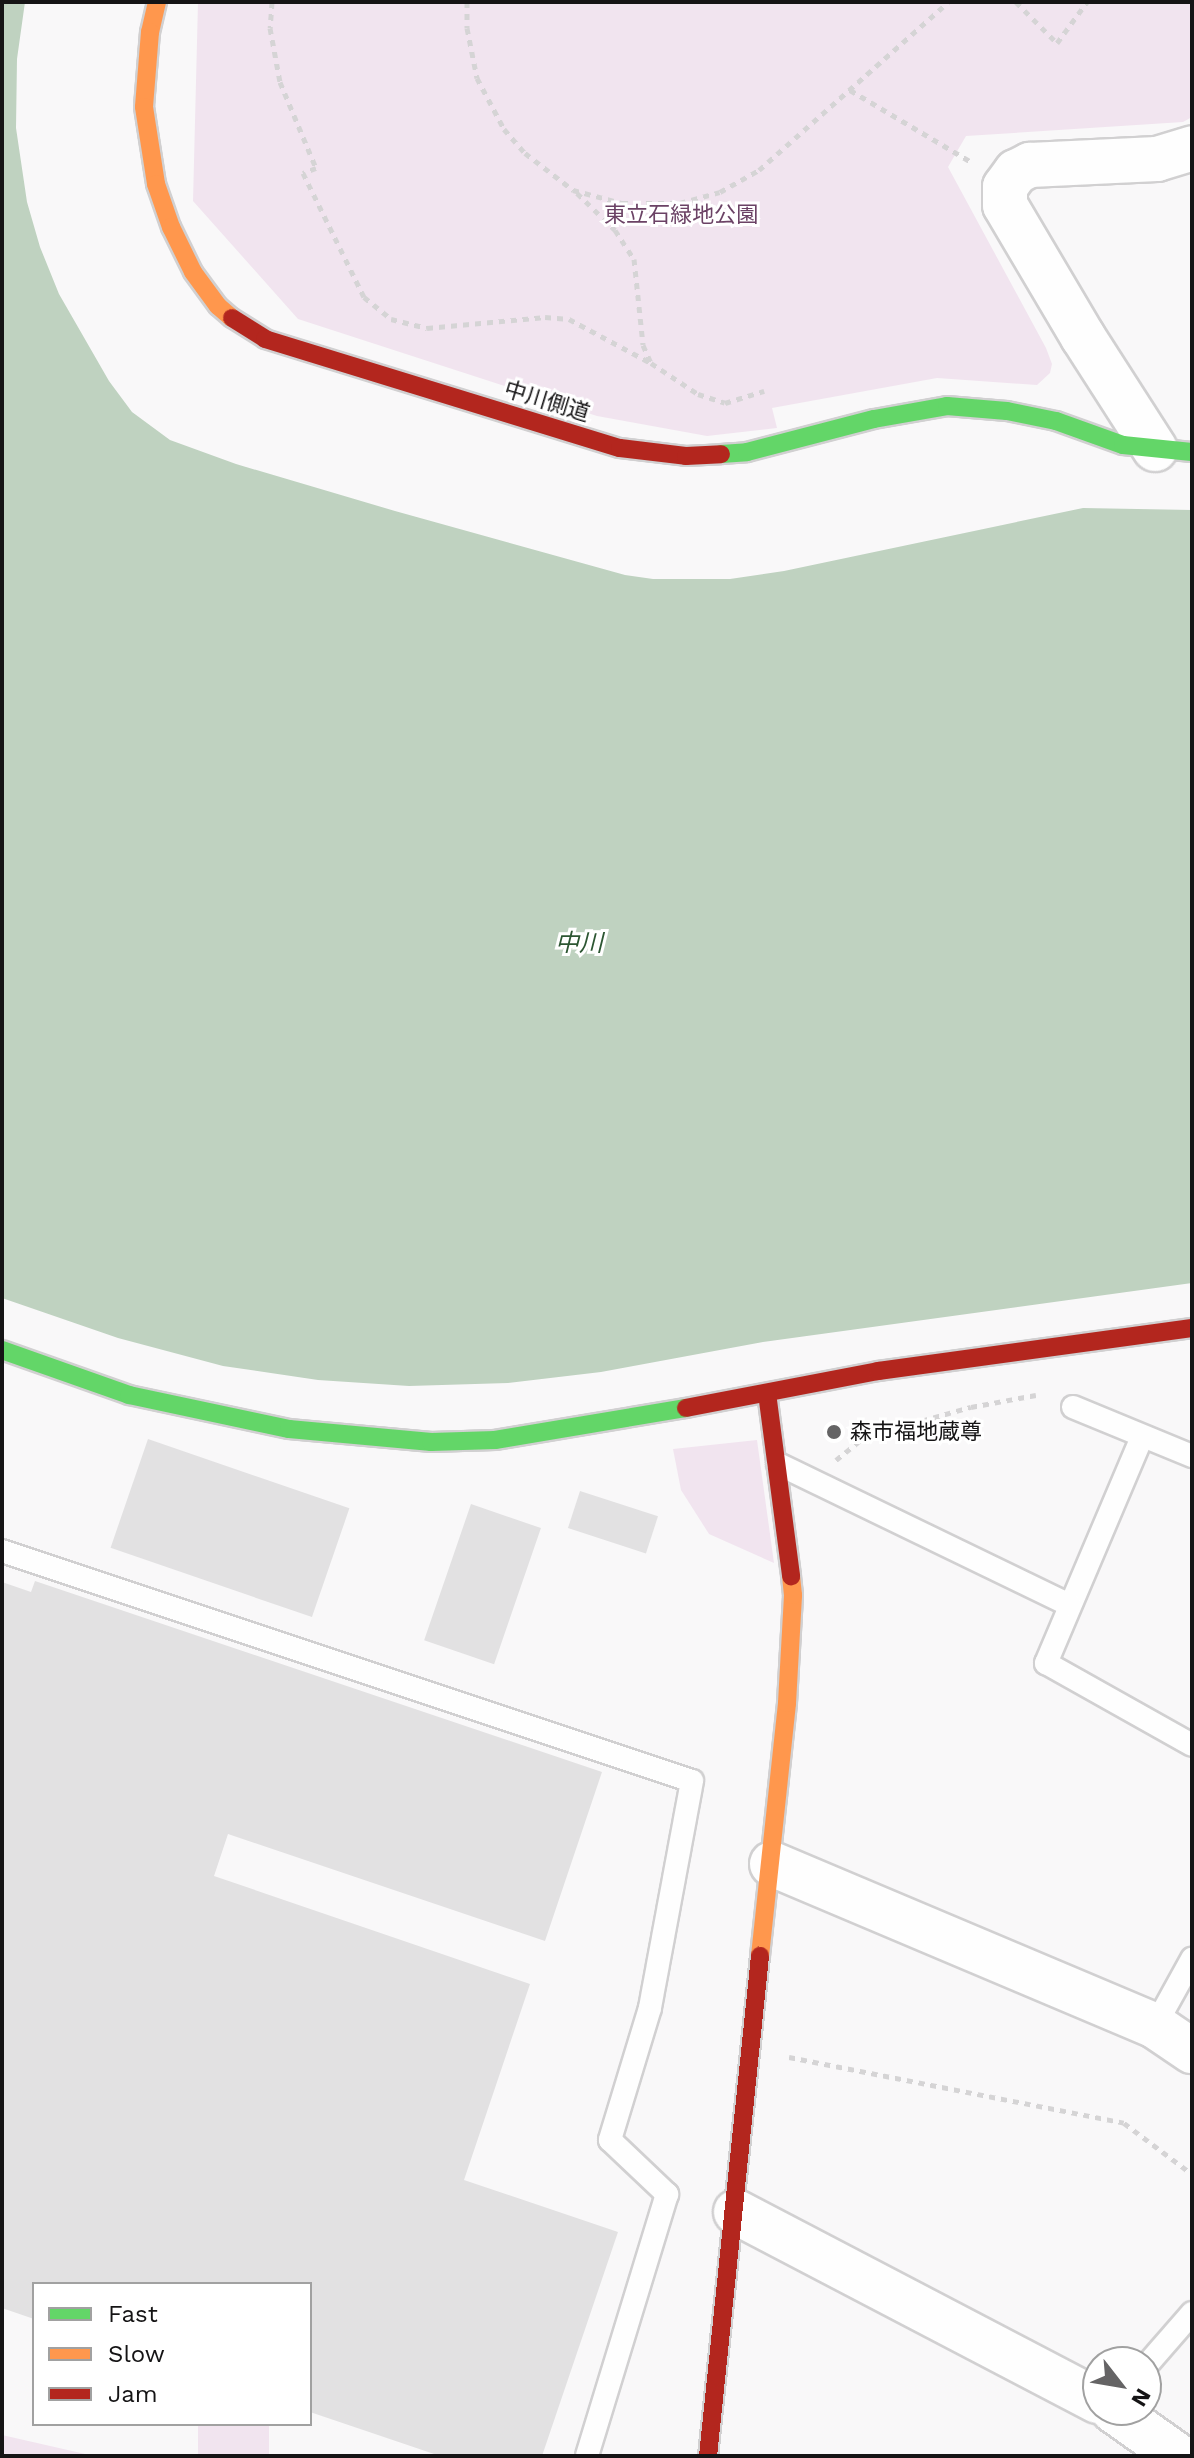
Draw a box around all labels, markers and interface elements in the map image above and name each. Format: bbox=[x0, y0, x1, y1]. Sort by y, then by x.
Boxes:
park label: 東立石緑地公園 bbox=[604, 202, 758, 228]
street label: 中川側道 bbox=[501, 376, 593, 426]
water label: 中川 bbox=[555, 930, 603, 958]
place label: 森市福地蔵尊 bbox=[850, 1419, 982, 1445]
marker: 森市福地蔵尊 bbox=[825, 1423, 843, 1441]
legend bbox=[32, 2282, 312, 2426]
text: Fast bbox=[108, 2300, 158, 2328]
text: Slow bbox=[108, 2340, 165, 2368]
north arrow bbox=[1082, 2346, 1162, 2426]
text: Jam bbox=[108, 2380, 158, 2408]
text: N bbox=[1126, 2384, 1156, 2411]

